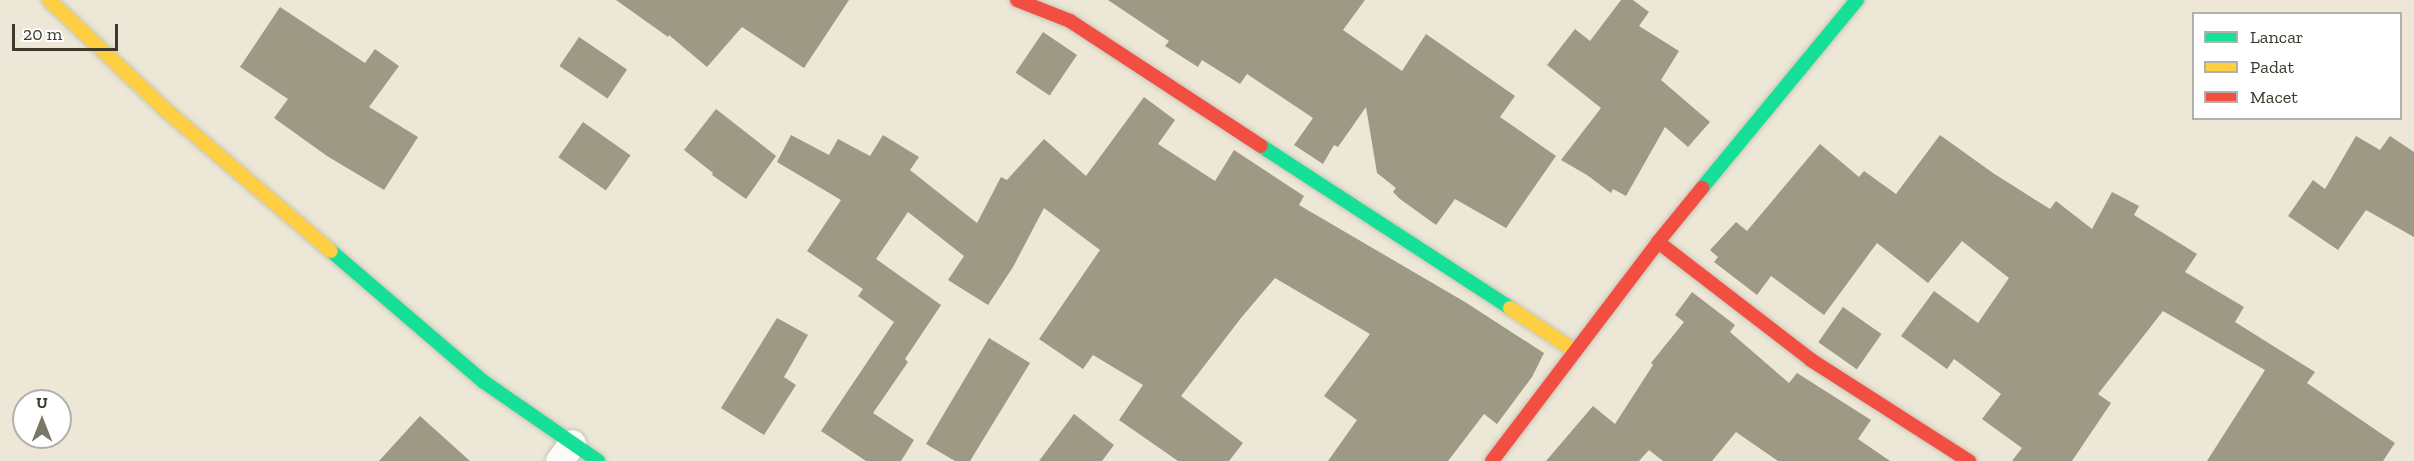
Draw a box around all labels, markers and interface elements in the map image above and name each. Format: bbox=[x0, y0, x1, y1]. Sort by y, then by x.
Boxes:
scale bar bbox=[15, 12, 122, 50]
legend bbox=[2192, 12, 2402, 120]
text: 20 m bbox=[23, 23, 62, 45]
text: Lancar bbox=[2250, 26, 2303, 48]
text: Padat bbox=[2250, 56, 2294, 78]
text: Macet bbox=[2250, 86, 2298, 108]
north arrow bbox=[12, 389, 72, 449]
text: U bbox=[36, 393, 48, 412]

